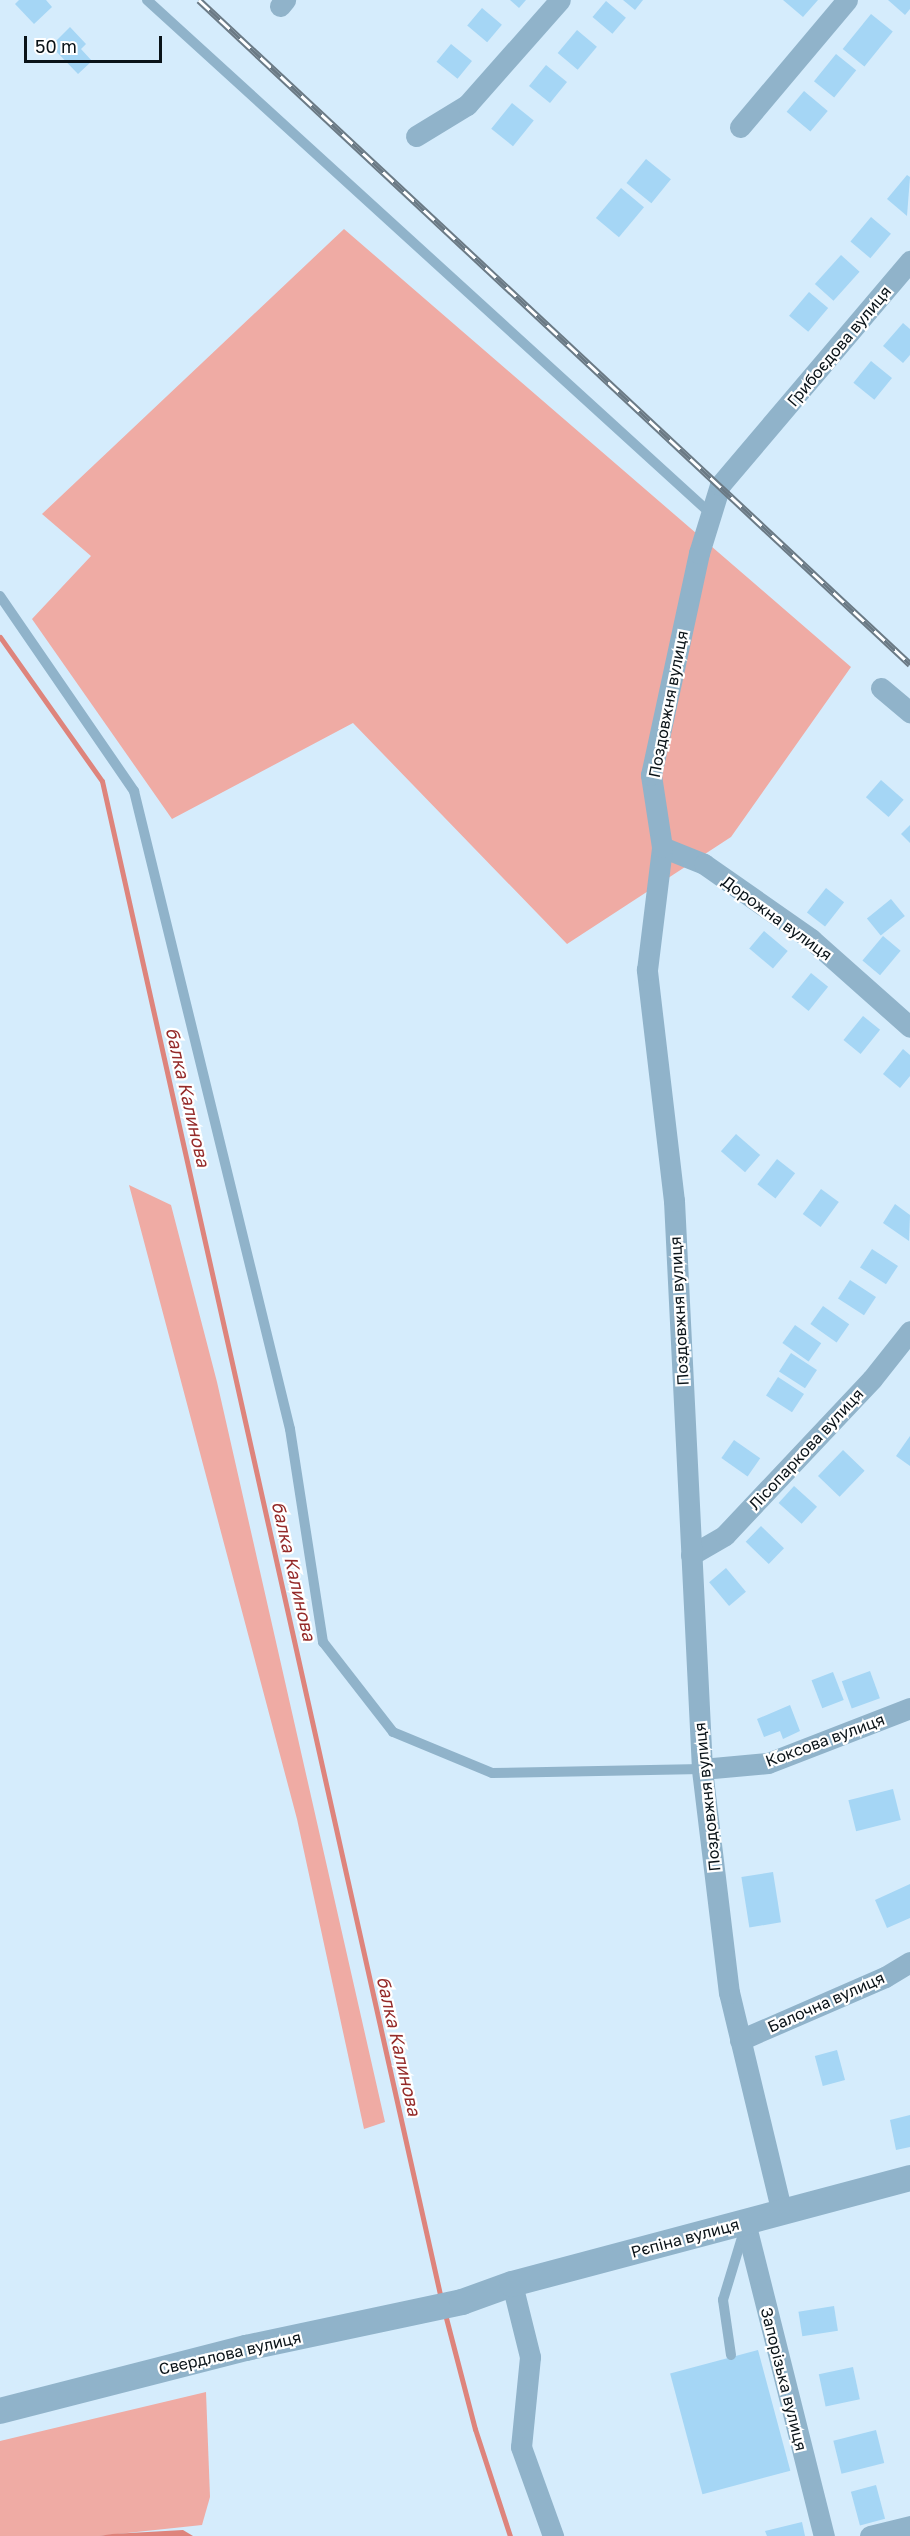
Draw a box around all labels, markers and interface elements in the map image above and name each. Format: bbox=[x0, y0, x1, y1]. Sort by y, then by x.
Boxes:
scale bar bbox=[27, 24, 165, 62]
text: 50 m bbox=[35, 35, 77, 57]
street label: Грибоєдова вулиця bbox=[783, 282, 895, 410]
street label: Поздовжня вулиця bbox=[644, 629, 692, 779]
street label: Дорожна вулиця bbox=[718, 872, 836, 964]
water label: балка Калинова bbox=[161, 1025, 215, 1169]
street label: Поздовжня вулиця bbox=[666, 1236, 692, 1386]
street label: Лісопаркова вулиця bbox=[745, 1384, 867, 1514]
water label: балка Калинова bbox=[267, 1499, 321, 1643]
street label: Коксова вулиця bbox=[763, 1710, 887, 1770]
street label: Поздовжня вулиця bbox=[690, 1722, 724, 1872]
street label: Балочна вулиця bbox=[765, 1968, 887, 2036]
water label: балка Калинова bbox=[372, 1974, 426, 2118]
street label: Рєпіна вулиця bbox=[629, 2214, 741, 2262]
street label: Запорізька вулиця bbox=[757, 2305, 811, 2453]
street label: Свердлова вулиця bbox=[157, 2327, 303, 2379]

